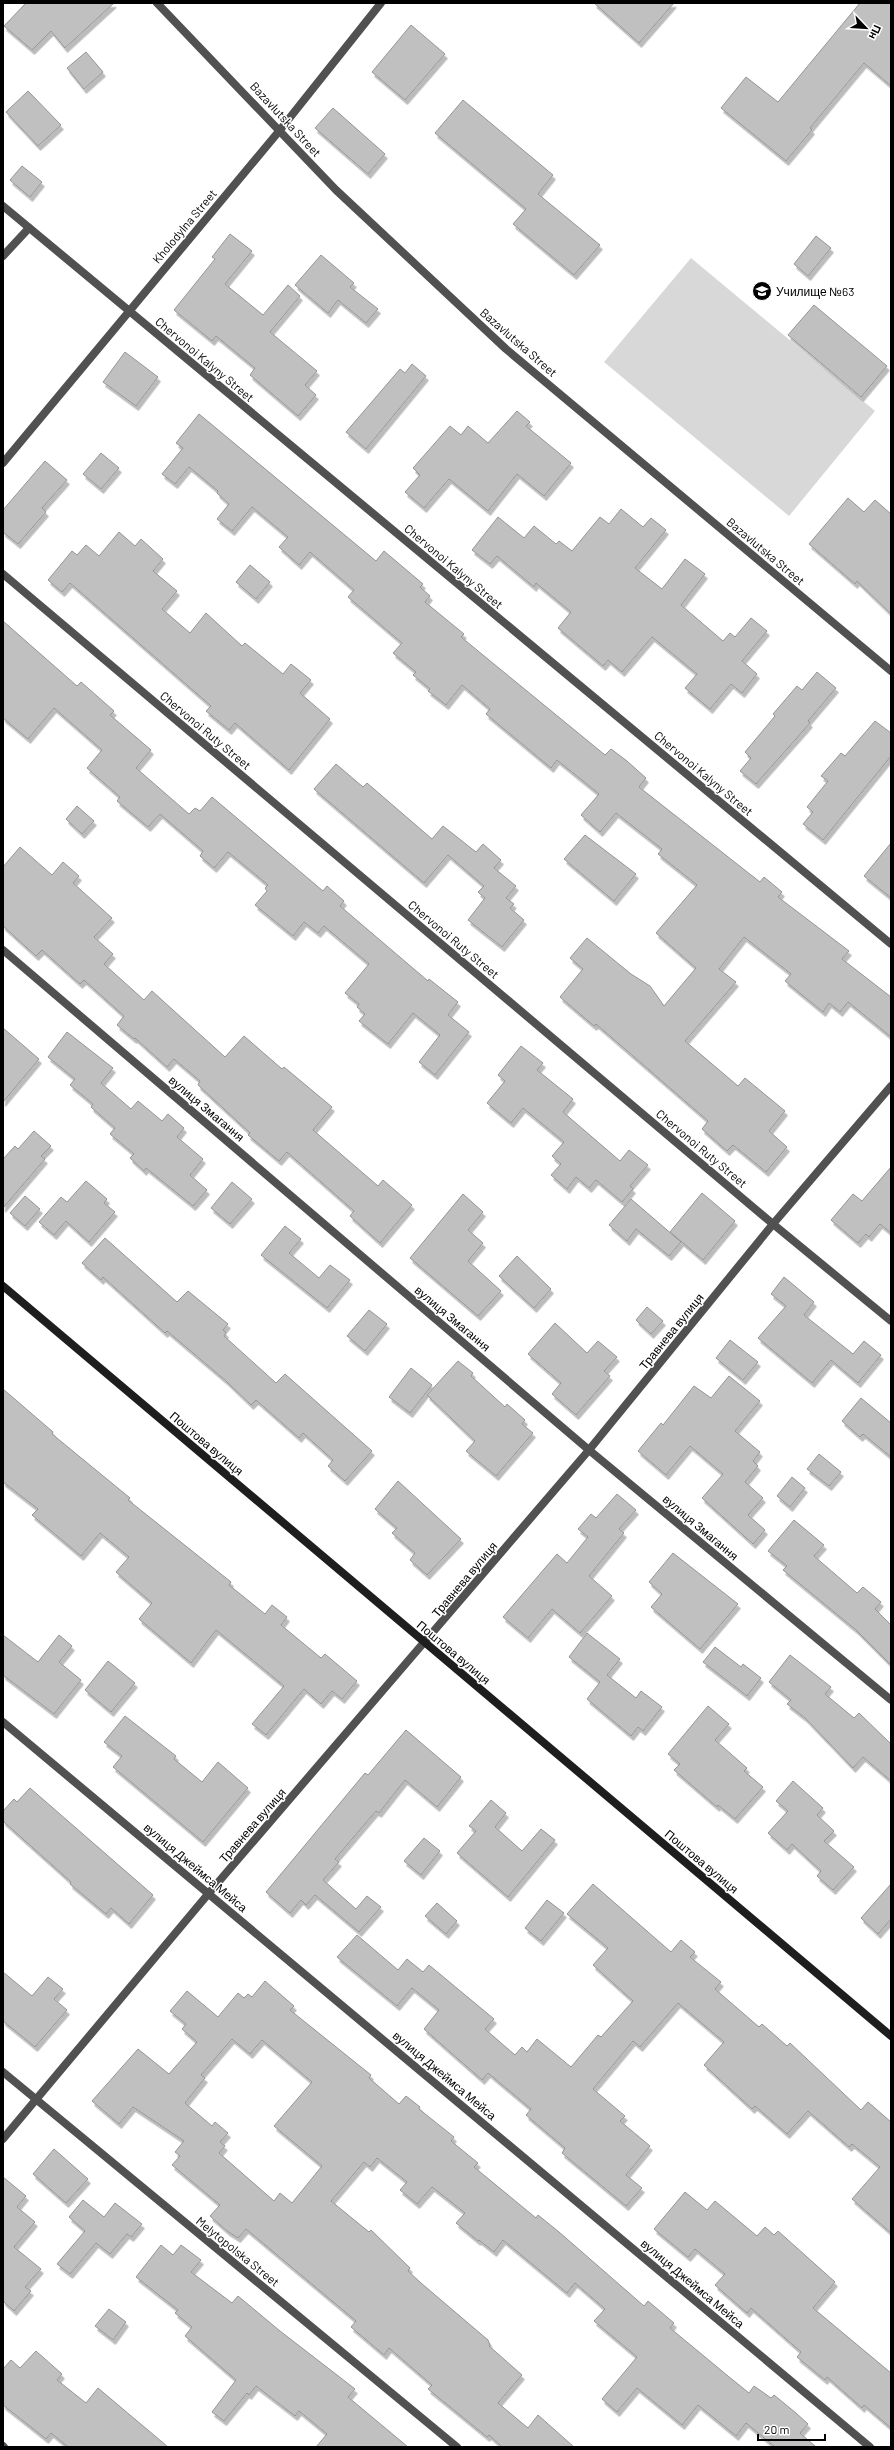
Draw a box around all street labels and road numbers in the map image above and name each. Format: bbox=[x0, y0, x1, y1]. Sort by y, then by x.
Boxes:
street label: Bazavlutska Street bbox=[248, 79, 324, 159]
street label: Kholodylna Street bbox=[149, 186, 219, 266]
street label: Bazavlutska Street bbox=[478, 305, 560, 379]
street label: Chervonoi Kalyny Street bbox=[153, 314, 257, 404]
street label: Bazavlutska Street bbox=[724, 514, 808, 588]
street label: Chervonoi Kalyny Street bbox=[402, 521, 506, 611]
street label: Chervonoi Ruty Street bbox=[158, 688, 254, 772]
street label: Chervonoi Kalyny Street bbox=[652, 728, 756, 818]
street label: Chervonoi Ruty Street bbox=[406, 897, 502, 981]
street label: вулиця Змагання bbox=[166, 1072, 248, 1144]
street label: Chervonoi Ruty Street bbox=[654, 1106, 750, 1190]
street label: вулиця Змагання bbox=[412, 1282, 494, 1354]
street label: Травнева вулиця bbox=[636, 1290, 707, 1373]
street label: Поштова вулиця bbox=[167, 1408, 246, 1478]
street label: вулиця Змагання bbox=[660, 1491, 742, 1563]
street label: Травнева вулиця bbox=[428, 1539, 500, 1620]
street label: Поштова вулиця bbox=[414, 1617, 493, 1687]
street label: Травнева вулиця bbox=[216, 1785, 289, 1866]
street label: вулиця Джеймса Мейса bbox=[141, 1820, 251, 1915]
street label: Поштова вулиця bbox=[662, 1826, 741, 1896]
street label: вулиця Джеймса Мейса bbox=[390, 2028, 500, 2123]
street label: Melytopolska Street bbox=[194, 2213, 282, 2289]
street label: вулиця Джеймса Мейса bbox=[638, 2236, 748, 2331]

